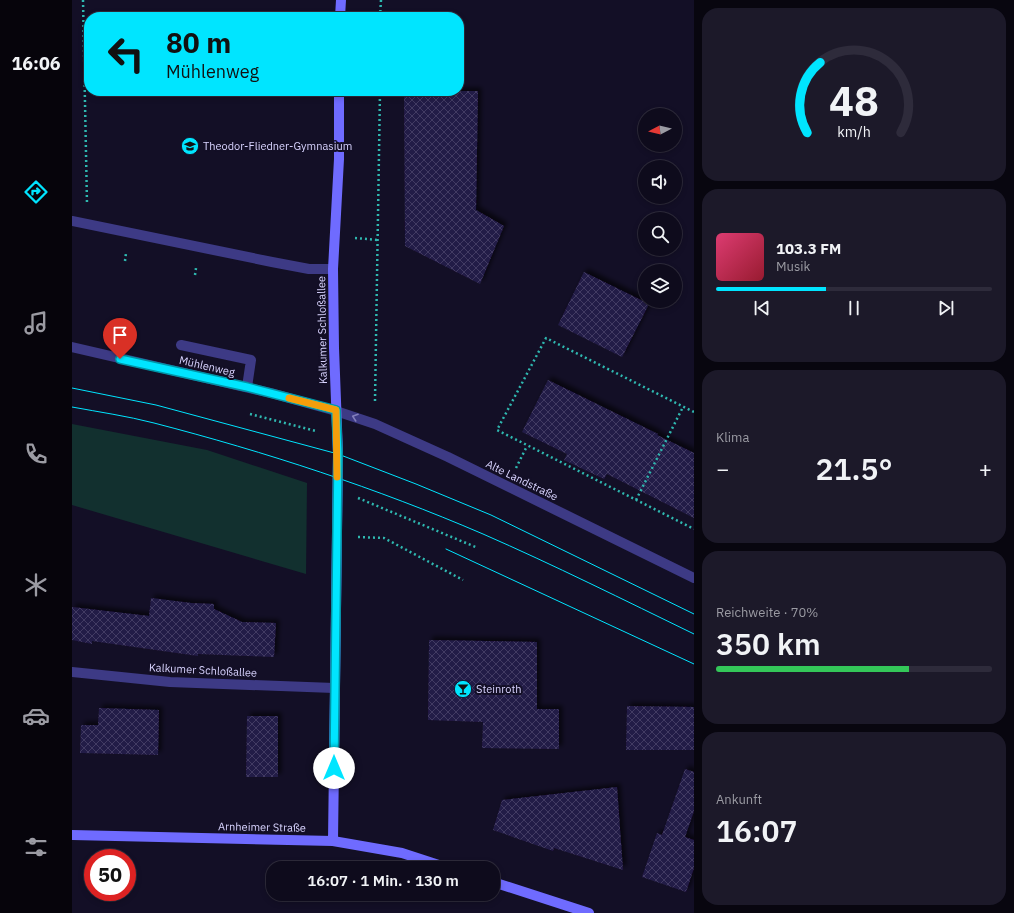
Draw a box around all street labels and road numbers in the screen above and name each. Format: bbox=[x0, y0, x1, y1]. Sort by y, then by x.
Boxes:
street label: Kalkumer Schloßallee bbox=[314, 276, 330, 384]
street label: Mühlenweg bbox=[178, 353, 236, 379]
street label: Alte Landstraße bbox=[484, 456, 560, 504]
street label: Kalkumer Schloßallee bbox=[149, 660, 257, 680]
street label: Arnheimer Straße bbox=[218, 819, 306, 835]

